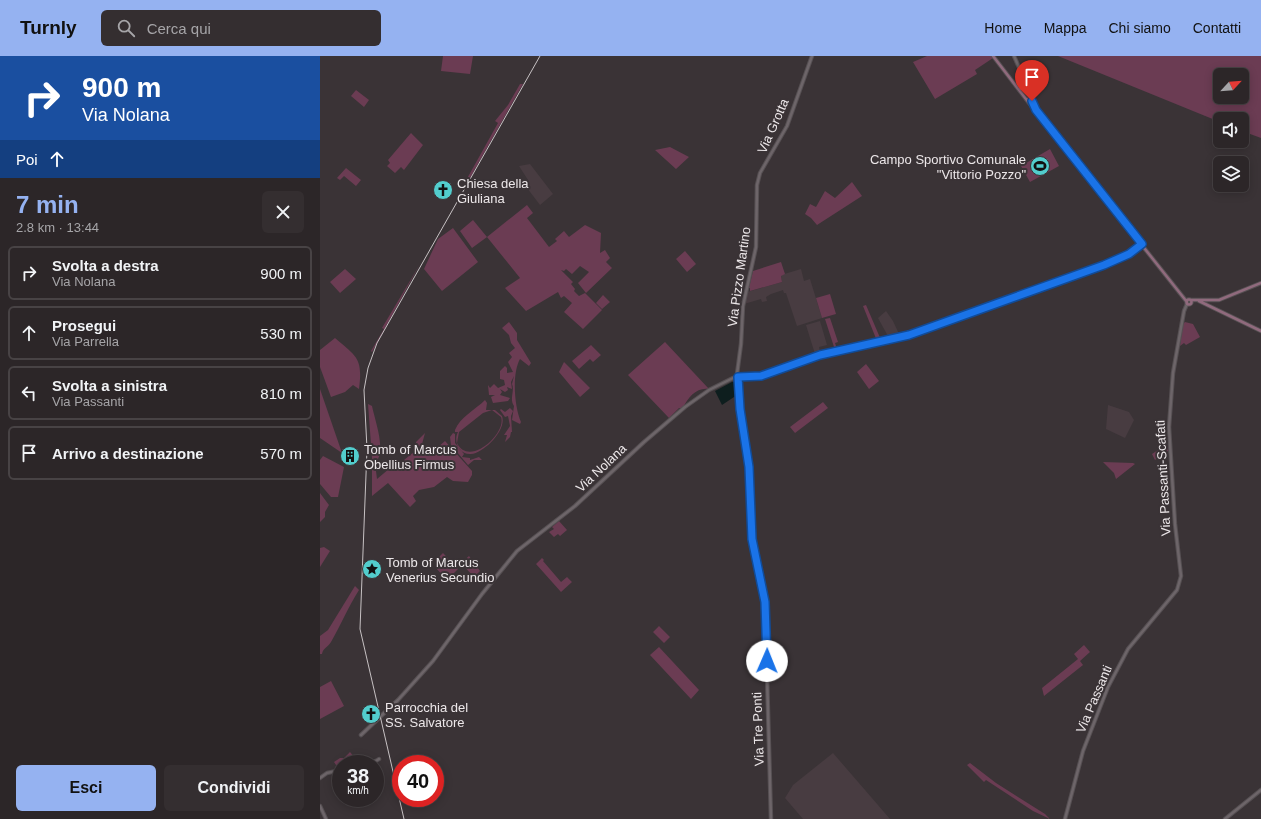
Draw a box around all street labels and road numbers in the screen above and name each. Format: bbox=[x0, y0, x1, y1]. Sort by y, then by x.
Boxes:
street label: Via Grotta bbox=[754, 96, 792, 156]
street label: Via Pizzo Martino bbox=[725, 226, 753, 328]
street label: Via Passanti-Scafati bbox=[1152, 420, 1174, 536]
street label: Via Nolana bbox=[573, 440, 630, 495]
street label: Via Passanti bbox=[1073, 663, 1115, 735]
street label: Via Tre Ponti bbox=[749, 692, 767, 766]

